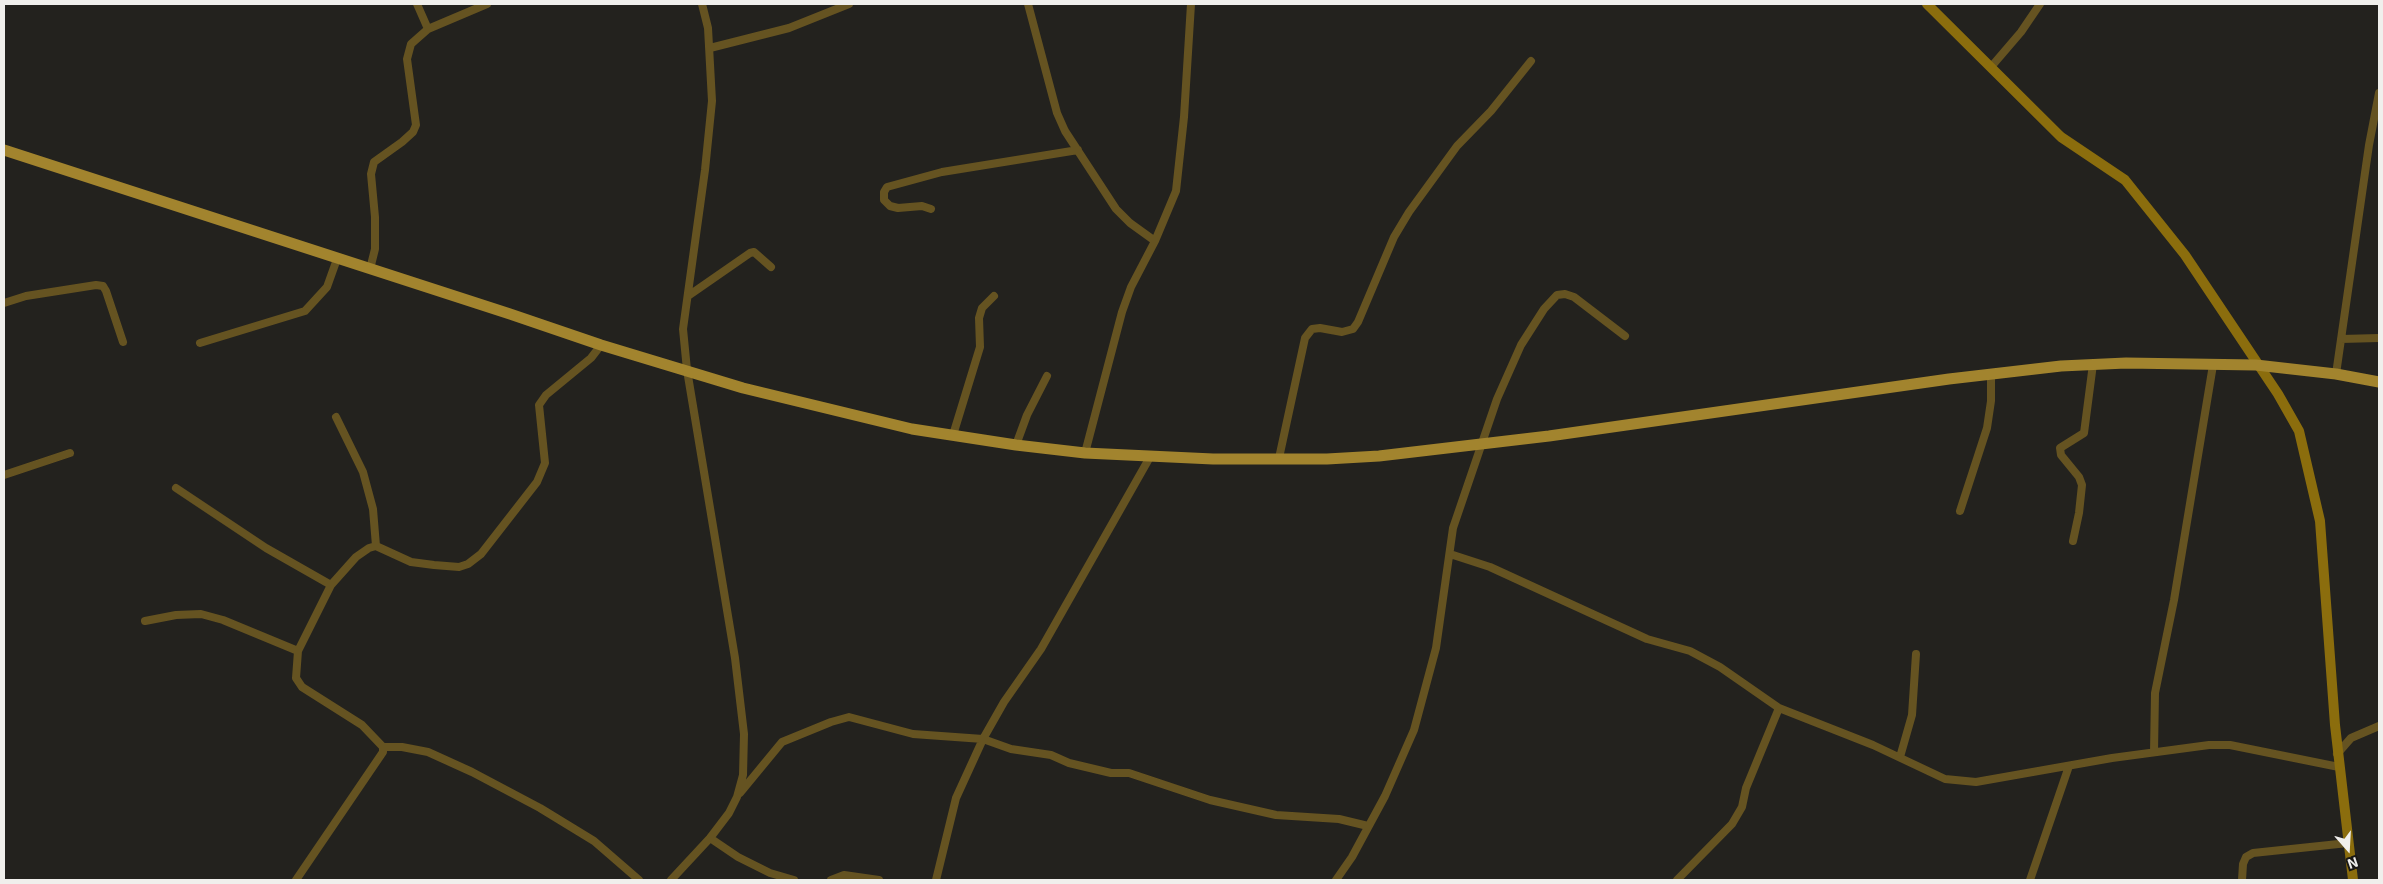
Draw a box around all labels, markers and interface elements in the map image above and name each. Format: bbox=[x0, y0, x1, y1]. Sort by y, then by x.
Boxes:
north arrow bbox=[2323, 824, 2373, 874]
text: N bbox=[2346, 854, 2361, 873]

